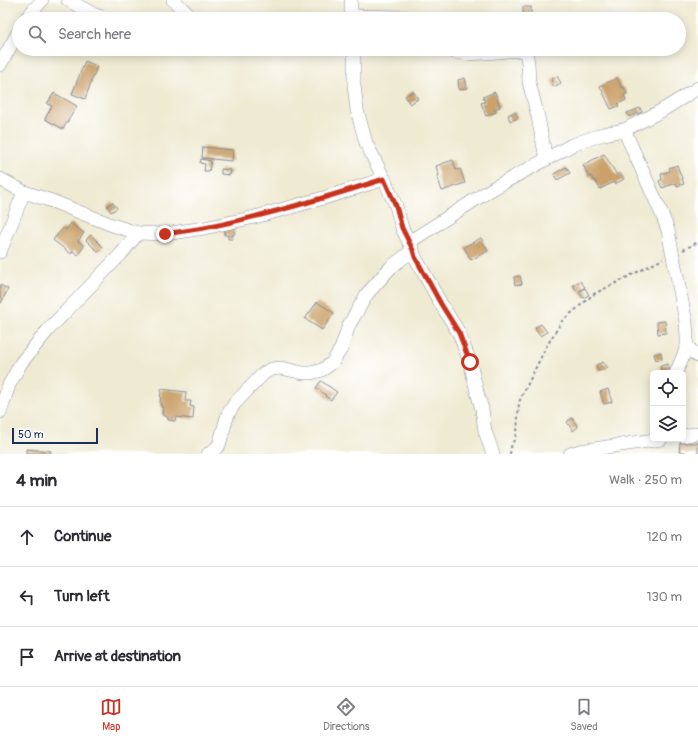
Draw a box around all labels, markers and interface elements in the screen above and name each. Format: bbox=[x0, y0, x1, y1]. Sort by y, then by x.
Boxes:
search box bbox=[12, 12, 686, 56]
icon: search bbox=[26, 23, 48, 45]
text: Search here bbox=[58, 25, 131, 44]
route end bbox=[156, 225, 174, 243]
route start bbox=[461, 353, 479, 371]
map controls bbox=[650, 370, 686, 442]
button: locate bbox=[650, 370, 686, 406]
button: layers bbox=[650, 406, 686, 442]
scale bar bbox=[12, 426, 98, 445]
text: 50 m bbox=[18, 428, 44, 441]
text: 4 min bbox=[16, 470, 57, 491]
text: Walk · 250 m bbox=[609, 472, 682, 488]
icon: ahead bbox=[16, 526, 38, 548]
text: Continue bbox=[54, 527, 112, 546]
text: 120 m bbox=[646, 529, 682, 545]
icon: left bbox=[16, 586, 38, 608]
text: Turn left bbox=[54, 587, 110, 606]
text: 130 m bbox=[646, 589, 682, 605]
icon: arrive bbox=[16, 646, 38, 668]
text: Arrive at destination bbox=[54, 647, 181, 666]
tab: Map bbox=[100, 696, 122, 733]
tab: Directions bbox=[323, 696, 370, 733]
tab: Saved bbox=[570, 696, 598, 733]

